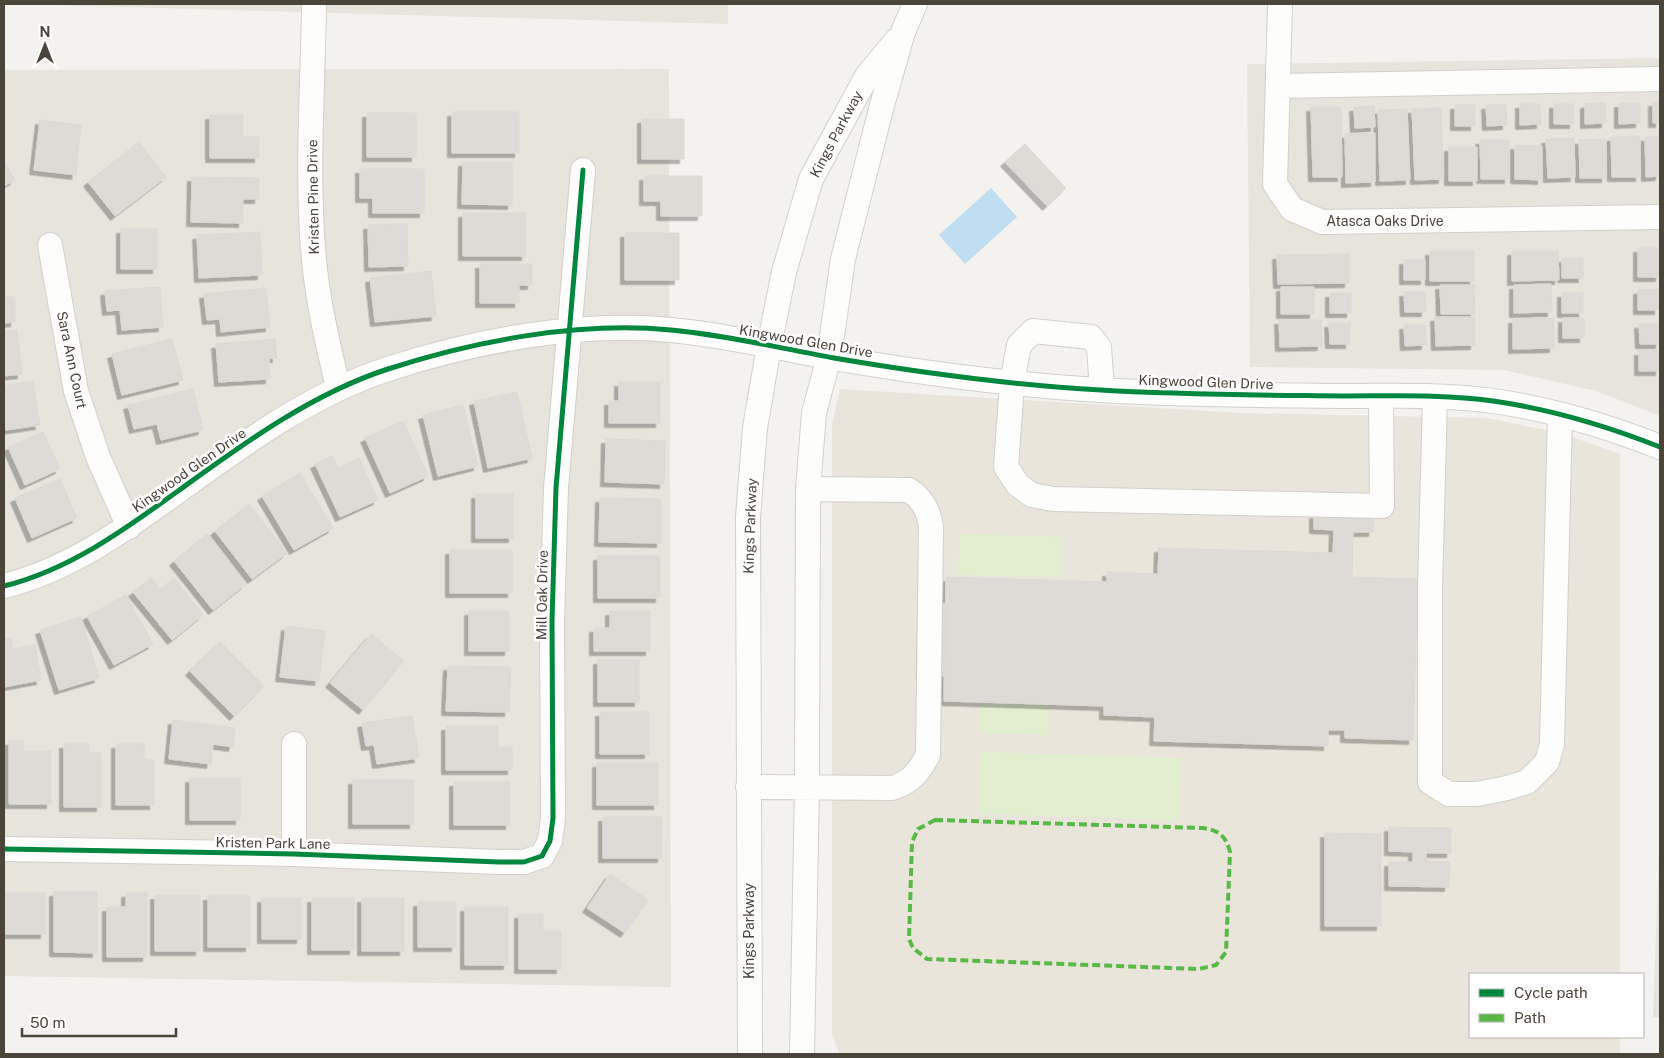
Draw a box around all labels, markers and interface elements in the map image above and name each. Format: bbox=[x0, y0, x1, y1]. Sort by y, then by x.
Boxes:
north arrow bbox=[20, 20, 70, 70]
text: N bbox=[40, 24, 50, 40]
street label: Kings Parkway bbox=[806, 87, 866, 180]
street label: Kristen Pine Drive bbox=[304, 139, 322, 255]
street label: Atasca Oaks Drive bbox=[1326, 213, 1444, 229]
street label: Sara Ann Court bbox=[54, 310, 90, 410]
street label: Kingwood Glen Drive bbox=[738, 321, 874, 361]
street label: Kingwood Glen Drive bbox=[1138, 372, 1274, 392]
street label: Kingwood Glen Drive bbox=[129, 425, 249, 515]
street label: Kings Parkway bbox=[740, 477, 760, 574]
street label: Mill Oak Drive bbox=[533, 550, 551, 640]
street label: Kristen Park Lane bbox=[215, 834, 331, 852]
street label: Kings Parkway bbox=[741, 883, 757, 979]
legend bbox=[1469, 973, 1644, 1038]
text: Cycle path bbox=[1514, 984, 1588, 1001]
scale bar bbox=[22, 1006, 176, 1038]
text: Path bbox=[1514, 1009, 1546, 1026]
text: 50 m bbox=[30, 1014, 65, 1031]

